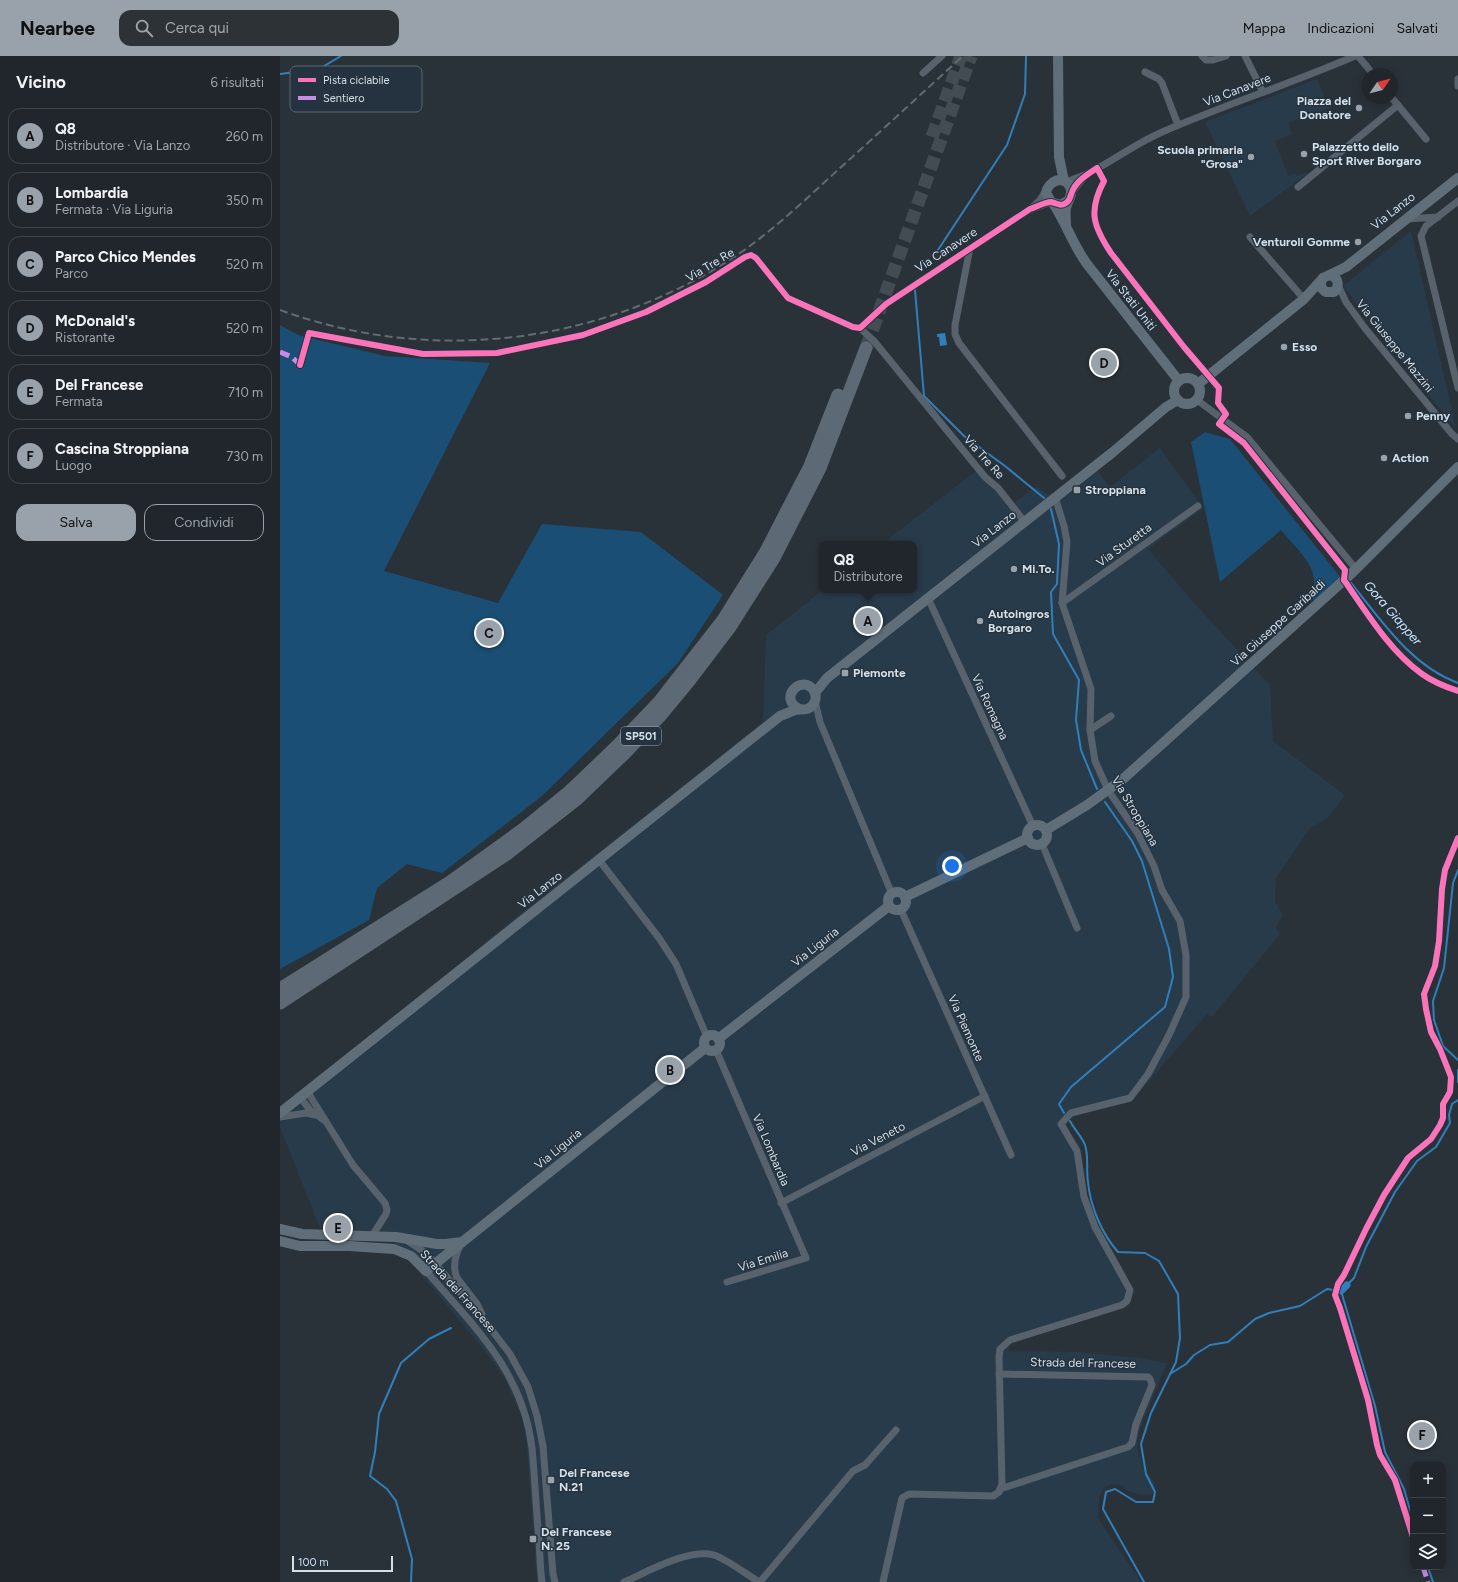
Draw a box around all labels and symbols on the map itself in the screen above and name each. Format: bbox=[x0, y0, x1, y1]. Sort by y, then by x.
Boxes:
legend bbox=[290, 66, 422, 112]
north arrow bbox=[1362, 68, 1398, 104]
street label: Via Canavere bbox=[1201, 71, 1273, 109]
text: Pista ciclabile bbox=[323, 74, 389, 87]
text: Sentiero bbox=[323, 92, 365, 105]
place label: Piazza del Donatore bbox=[1297, 94, 1351, 122]
marker: Piazza del Donatore bbox=[1354, 103, 1364, 113]
place label: Palazzetto dello Sport River Borgaro bbox=[1312, 140, 1421, 168]
place label: Scuola primaria "Grosa" bbox=[1157, 143, 1243, 171]
marker: Palazzetto dello Sport River Borgaro bbox=[1299, 149, 1309, 159]
marker: Scuola primaria "Grosa" bbox=[1246, 152, 1256, 162]
street label: Via Lanzo bbox=[1368, 189, 1418, 233]
street label: Via Canavere bbox=[912, 225, 980, 275]
place label: Venturoli Gomme bbox=[1253, 235, 1350, 249]
marker: Venturoli Gomme bbox=[1353, 237, 1363, 247]
street label: Via Tre Re bbox=[683, 245, 737, 285]
street label: Via Stati Uniti bbox=[1103, 267, 1159, 333]
street label: Via Giuseppe Mazzini bbox=[1353, 297, 1437, 395]
place label: Esso bbox=[1292, 340, 1317, 354]
marker: Esso bbox=[1279, 342, 1289, 352]
pin: D bbox=[1091, 348, 1117, 378]
place label: Penny bbox=[1416, 409, 1450, 423]
marker: Penny bbox=[1403, 411, 1413, 421]
street label: Via Tre Re bbox=[961, 432, 1008, 482]
place label: Action bbox=[1392, 451, 1429, 465]
marker: Action bbox=[1379, 453, 1389, 463]
place label: Stroppiana bbox=[1085, 483, 1146, 497]
marker: Stroppiana bbox=[1072, 485, 1082, 495]
street label: Via Lanzo bbox=[969, 507, 1019, 551]
street label: Via Sturetta bbox=[1094, 520, 1154, 570]
place label: Mi.To. bbox=[1022, 562, 1055, 576]
marker: Mi.To. bbox=[1009, 564, 1019, 574]
street label: Via Giuseppe Garibaldi bbox=[1228, 577, 1328, 669]
water label: Gora Giapper bbox=[1361, 578, 1425, 649]
pin: A bbox=[855, 606, 881, 636]
place label: Autoingros Borgaro bbox=[988, 607, 1050, 635]
marker: Autoingros Borgaro bbox=[975, 616, 985, 626]
pin: C bbox=[476, 618, 502, 648]
place label: Piemonte bbox=[853, 666, 906, 680]
marker: Piemonte bbox=[840, 668, 850, 678]
street label: Via Romagna bbox=[969, 672, 1011, 742]
road number: SP501 bbox=[621, 727, 661, 745]
street label: Via Stroppiana bbox=[1109, 774, 1161, 848]
your location bbox=[942, 856, 962, 876]
street label: Via Lanzo bbox=[515, 868, 565, 912]
street label: Via Liguria bbox=[789, 924, 841, 970]
street label: Via Piemonte bbox=[945, 993, 987, 1064]
pin: B bbox=[657, 1055, 683, 1085]
street label: Via Lombardia bbox=[750, 1112, 792, 1188]
street label: Via Veneto bbox=[849, 1119, 907, 1159]
street label: Via Liguria bbox=[532, 1126, 584, 1172]
pin: E bbox=[325, 1213, 351, 1243]
street label: Via Emilia bbox=[736, 1246, 790, 1274]
street label: Strada del Francese bbox=[417, 1247, 499, 1335]
street label: Strada del Francese bbox=[1030, 1355, 1136, 1371]
pin: F bbox=[1409, 1420, 1435, 1450]
place label: Del Francese N.21 bbox=[559, 1466, 630, 1494]
marker: Del Francese N.21 bbox=[546, 1475, 556, 1485]
place label: Del Francese N. 25 bbox=[541, 1525, 612, 1553]
marker: Del Francese N. 25 bbox=[528, 1534, 538, 1544]
scale bar bbox=[292, 1554, 393, 1573]

